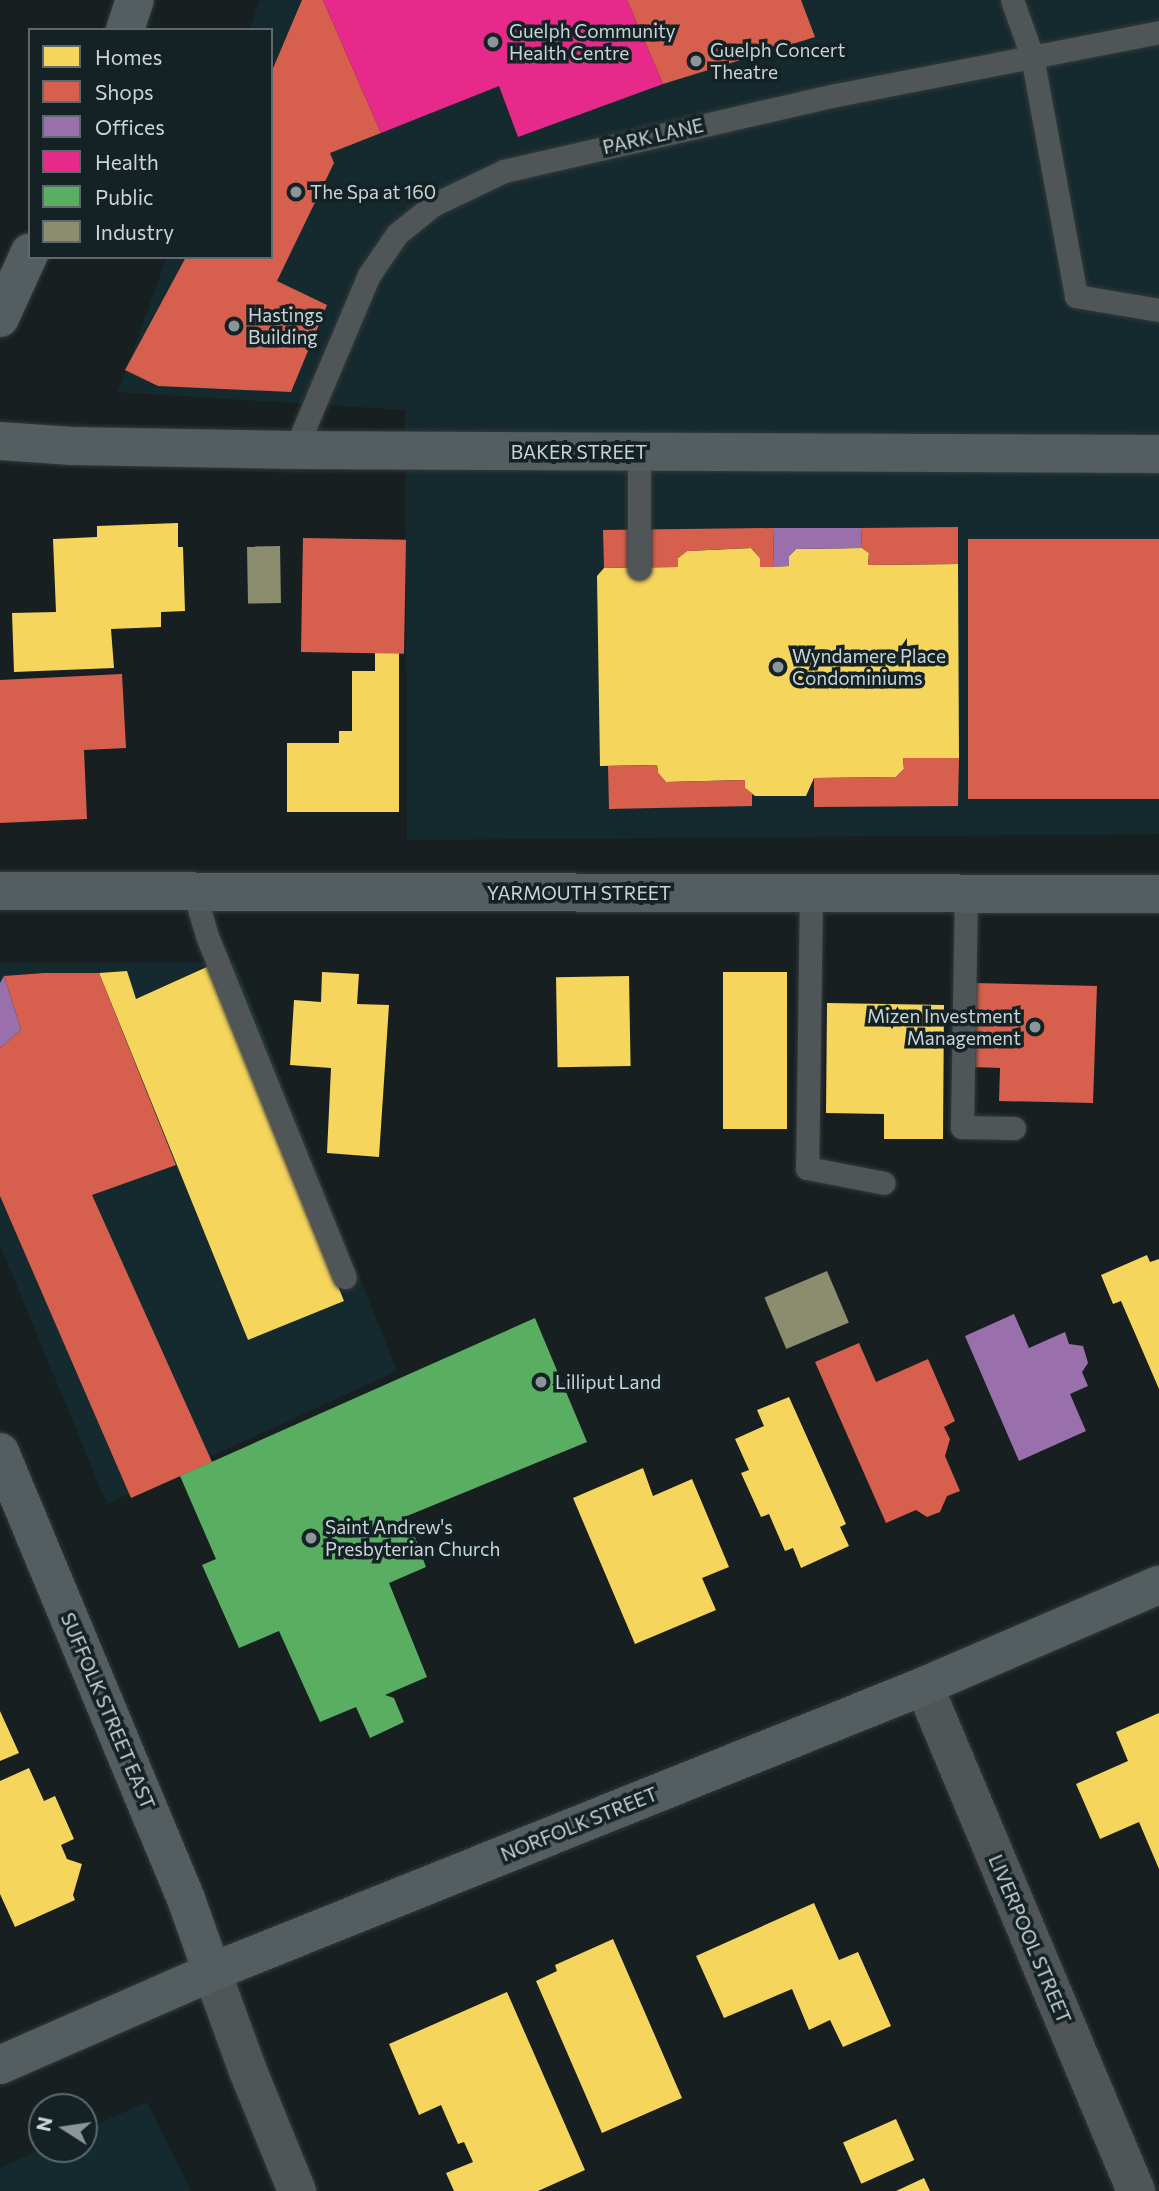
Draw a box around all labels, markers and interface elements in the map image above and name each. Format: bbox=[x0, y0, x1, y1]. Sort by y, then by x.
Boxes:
place label: Guelph Community Health Centre bbox=[509, 20, 676, 64]
legend bbox=[28, 28, 273, 259]
marker: Guelph Community Health Centre bbox=[483, 32, 503, 52]
place label: Guelph Concert Theatre bbox=[710, 39, 845, 83]
text: Homes bbox=[95, 44, 162, 69]
marker: Guelph Concert Theatre bbox=[688, 53, 704, 69]
text: Shops bbox=[95, 79, 154, 104]
street label: PARK LANE bbox=[600, 113, 706, 159]
text: Offices bbox=[95, 114, 165, 139]
text: Health bbox=[95, 149, 159, 174]
place label: The Spa at 160 bbox=[310, 181, 436, 203]
text: Public bbox=[95, 184, 153, 209]
marker: The Spa at 160 bbox=[288, 184, 304, 200]
text: Industry bbox=[95, 219, 174, 244]
place label: Hastings Building bbox=[248, 304, 323, 348]
marker: Hastings Building bbox=[226, 318, 242, 334]
street label: BAKER STREET bbox=[511, 441, 647, 463]
place label: Wyndamere Place Condominiums bbox=[792, 645, 946, 689]
marker: Wyndamere Place Condominiums bbox=[770, 659, 786, 675]
street label: YARMOUTH STREET bbox=[487, 882, 671, 904]
place label: Mizen Investment Management bbox=[867, 1005, 1021, 1049]
marker: Mizen Investment Management bbox=[1027, 1019, 1043, 1035]
place label: Lilliput Land bbox=[555, 1371, 661, 1393]
marker: Lilliput Land bbox=[533, 1374, 549, 1390]
place label: Saint Andrew's Presbyterian Church bbox=[325, 1516, 500, 1560]
marker: Saint Andrew's Presbyterian Church bbox=[303, 1530, 319, 1546]
street label: SUFFOLK STREET EAST bbox=[56, 1609, 160, 1813]
street label: NORFOLK STREET bbox=[497, 1782, 661, 1866]
street label: LIVERPOOL STREET bbox=[984, 1851, 1076, 2027]
north arrow bbox=[28, 2093, 98, 2163]
text: N bbox=[31, 2115, 57, 2133]

